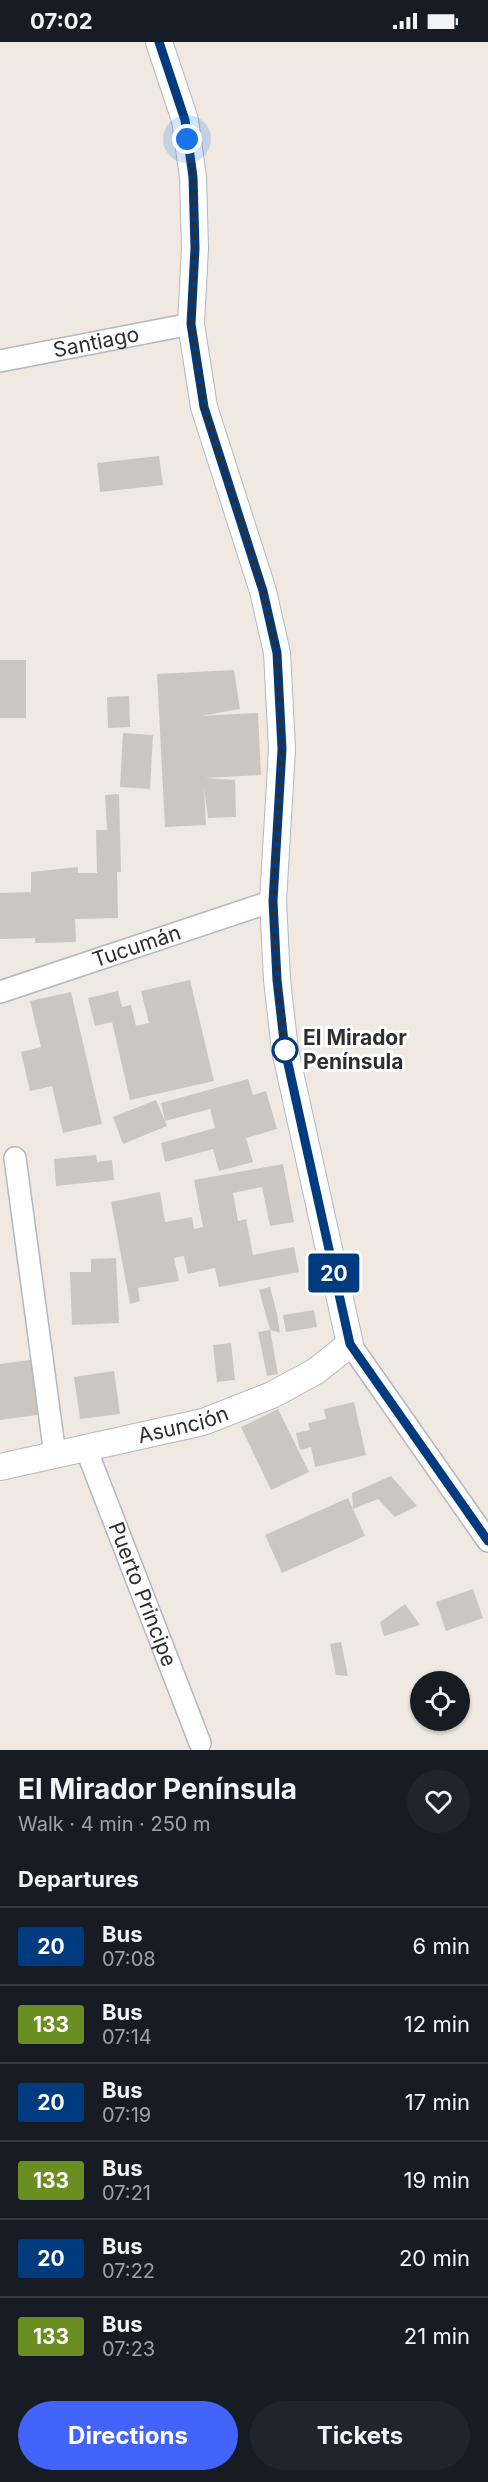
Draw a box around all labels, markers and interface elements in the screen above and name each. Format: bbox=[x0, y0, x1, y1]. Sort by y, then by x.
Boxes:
text: 07:02 bbox=[30, 8, 93, 34]
your location bbox=[172, 124, 202, 154]
street label: Santiago bbox=[51, 321, 141, 362]
street label: Tucumán bbox=[89, 920, 184, 972]
place label: El Mirador Península bbox=[303, 1025, 407, 1074]
marker: El Mirador Península bbox=[272, 1037, 298, 1063]
line badge: 20 bbox=[307, 1254, 361, 1292]
text: 20 bbox=[320, 1261, 348, 1286]
street label: Asunción bbox=[136, 1400, 232, 1448]
street label: Puerto Principe bbox=[104, 1518, 182, 1670]
map controls bbox=[410, 1671, 470, 1731]
button: locate bbox=[410, 1671, 470, 1731]
button: heart bbox=[407, 1770, 470, 1833]
text: El Mirador Península bbox=[18, 1772, 297, 1806]
text: Walk · 4 min · 250 m bbox=[18, 1812, 211, 1836]
text: Departures bbox=[18, 1866, 139, 1892]
text: Bus bbox=[102, 1921, 143, 1947]
text: 6 min bbox=[413, 1933, 470, 1959]
text: 20 bbox=[37, 1934, 65, 1959]
text: 07:08 bbox=[102, 1947, 156, 1971]
text: Bus bbox=[102, 1999, 143, 2025]
text: 12 min bbox=[404, 2011, 470, 2037]
text: 133 bbox=[33, 2012, 69, 2037]
text: 07:14 bbox=[102, 2025, 152, 2049]
text: Bus bbox=[102, 2077, 143, 2103]
text: 17 min bbox=[405, 2089, 470, 2115]
text: 20 bbox=[37, 2090, 65, 2115]
text: 07:19 bbox=[102, 2103, 151, 2127]
text: Bus bbox=[102, 2155, 143, 2181]
text: 19 min bbox=[404, 2167, 470, 2193]
text: 133 bbox=[33, 2168, 69, 2193]
text: 07:21 bbox=[102, 2181, 151, 2205]
text: Bus bbox=[102, 2233, 143, 2259]
text: 20 min bbox=[399, 2245, 470, 2271]
text: 20 bbox=[37, 2246, 65, 2271]
text: 07:22 bbox=[102, 2259, 155, 2283]
text: Bus bbox=[102, 2311, 143, 2337]
text: 21 min bbox=[404, 2323, 470, 2349]
text: 133 bbox=[33, 2324, 69, 2349]
text: 07:23 bbox=[102, 2337, 155, 2361]
button: Directions bbox=[18, 2401, 238, 2470]
button: Tickets bbox=[250, 2401, 470, 2470]

